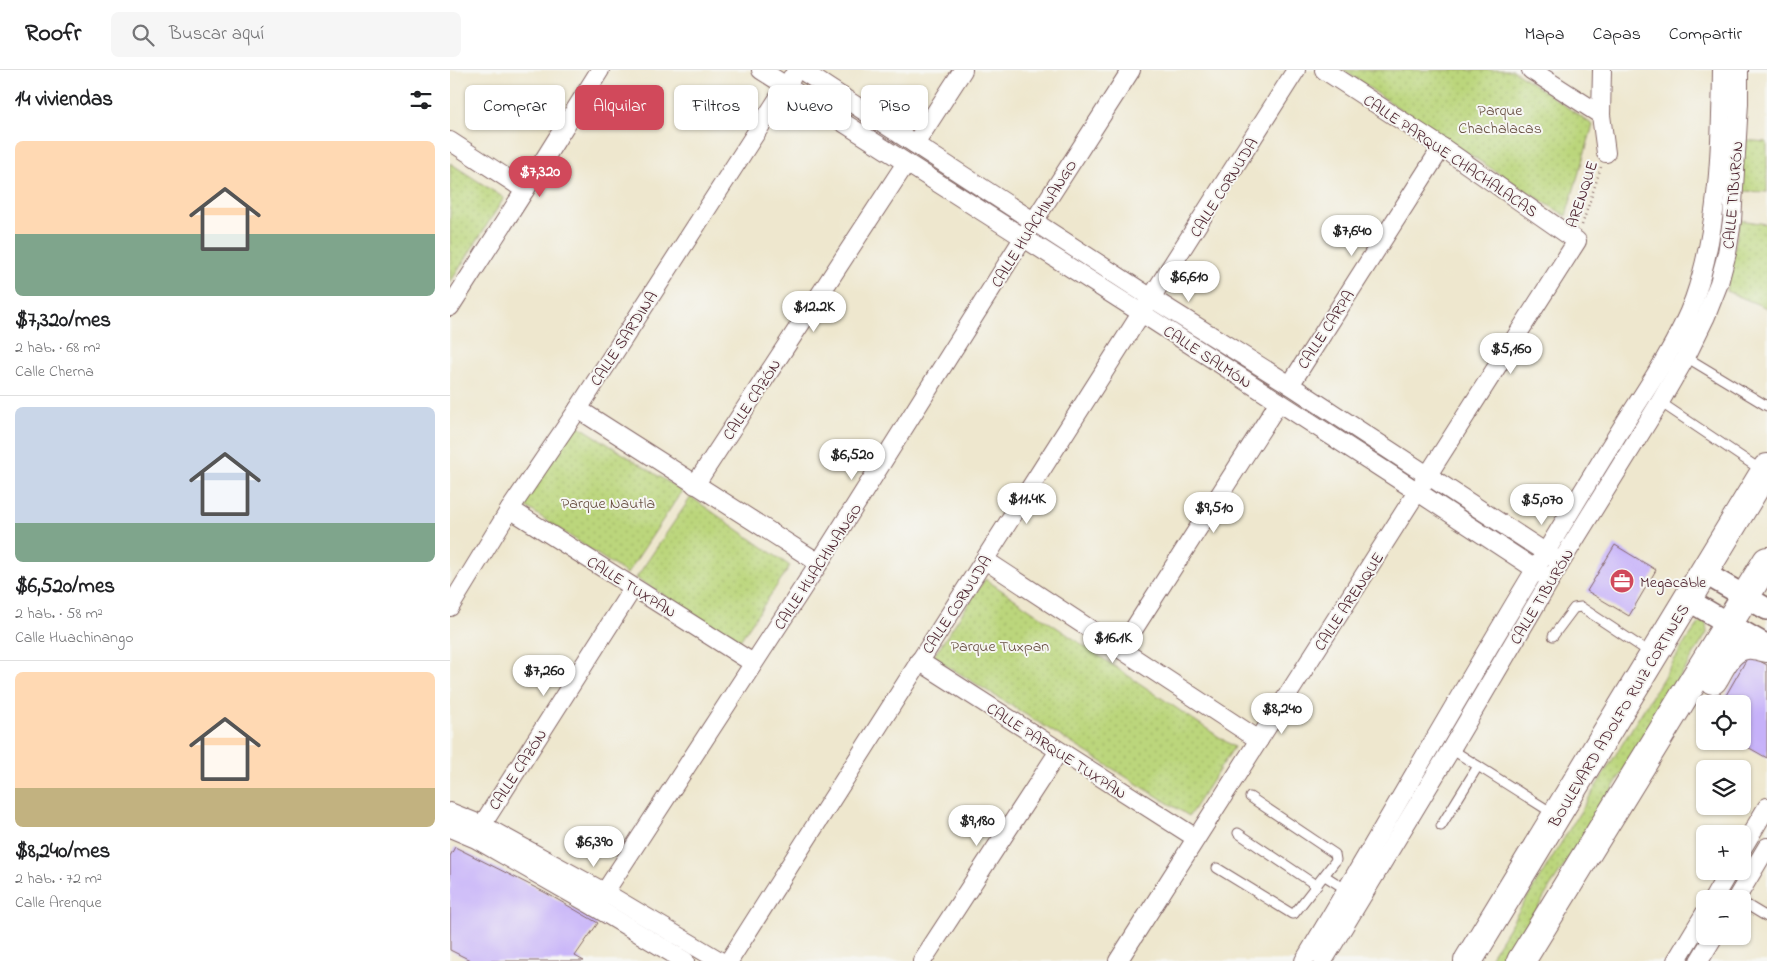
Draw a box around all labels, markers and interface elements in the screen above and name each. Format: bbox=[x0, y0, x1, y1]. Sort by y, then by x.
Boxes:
search box bbox=[111, 12, 461, 57]
text: Roofr bbox=[25, 17, 81, 52]
icon: search bbox=[129, 21, 157, 49]
text: Buscar aquí bbox=[169, 21, 264, 48]
text: Mapa bbox=[1524, 22, 1565, 48]
text: Capas bbox=[1593, 22, 1641, 48]
text: Compartir bbox=[1669, 22, 1742, 48]
text: 14 viviendas bbox=[15, 85, 113, 115]
chip: Comprar bbox=[465, 85, 565, 130]
chip: Alquilar bbox=[575, 85, 664, 130]
chip: Filtros bbox=[674, 85, 758, 130]
chip: Nuevo bbox=[768, 85, 851, 130]
chip: Piso bbox=[861, 85, 928, 130]
icon: filters bbox=[407, 86, 435, 114]
street label: CALLE PARQUE CHACHALACAS bbox=[1358, 89, 1542, 224]
park label: Parque Chachalacas bbox=[1458, 99, 1542, 141]
street label: CALLE CORNUDA bbox=[1184, 134, 1265, 243]
street label: CALLE TIBURÓN bbox=[1717, 140, 1751, 250]
street label: CALLE HUACHINANGO bbox=[986, 155, 1084, 293]
pin: $7,320 bbox=[499, 156, 581, 198]
street label: ARENQUE bbox=[1561, 158, 1605, 231]
text: $7,320 bbox=[520, 160, 560, 184]
icon: home bbox=[180, 174, 270, 264]
pin: $7,640 bbox=[1311, 214, 1393, 257]
text: $7,640 bbox=[1332, 219, 1372, 243]
pin: $6,610 bbox=[1148, 260, 1230, 303]
text: $6,610 bbox=[1170, 265, 1208, 289]
street label: CALLE CARPA bbox=[1292, 286, 1361, 374]
street label: CALLE SARDINA bbox=[585, 287, 665, 391]
pin: $12.2K bbox=[773, 290, 855, 333]
text: $12.2K bbox=[793, 295, 835, 319]
text: $7,320/mes bbox=[15, 306, 111, 336]
street label: CALLE SALMÓN bbox=[1158, 320, 1256, 395]
pin: $5,160 bbox=[1470, 332, 1552, 375]
text: 2 hab. · 68 m² bbox=[15, 336, 101, 360]
text: $5,160 bbox=[1491, 337, 1531, 361]
street label: CALLE CAZÓN bbox=[717, 355, 788, 445]
text: Calle Cherna bbox=[15, 360, 94, 384]
pin: $6,520 bbox=[811, 438, 893, 481]
icon: home bbox=[180, 439, 270, 529]
text: $6,520 bbox=[830, 443, 874, 467]
pin: $11.4K bbox=[986, 482, 1068, 525]
pin: $5,070 bbox=[1501, 484, 1583, 526]
text: $11.4K bbox=[1008, 487, 1046, 511]
text: $5,070 bbox=[1521, 488, 1563, 512]
park label: Parque Nautla bbox=[561, 492, 655, 516]
pin: $9,510 bbox=[1173, 492, 1255, 534]
text: $9,510 bbox=[1195, 496, 1233, 520]
street label: CALLE HUACHINANGO bbox=[769, 499, 869, 635]
street label: CALLE TIBURÓN bbox=[1505, 544, 1581, 650]
street label: CALLE ARENQUE bbox=[1309, 548, 1391, 656]
street label: CALLE TUXPAN bbox=[581, 551, 680, 625]
street label: CALLE CORNUDA bbox=[917, 551, 999, 659]
office icon: Megacable bbox=[1609, 568, 1635, 594]
place label: Megacable bbox=[1640, 571, 1707, 595]
text: $6,520/mes bbox=[15, 572, 115, 602]
street label: BOULEVARD ADOLFO RUIZ CORTINES bbox=[1543, 600, 1696, 833]
text: 2 hab. · 58 m² bbox=[15, 602, 103, 626]
pin: $16.1K bbox=[1072, 622, 1154, 664]
text: Calle Huachinango bbox=[15, 626, 134, 650]
text: $16.1K bbox=[1094, 626, 1132, 650]
park label: Parque Tuxpan bbox=[951, 635, 1049, 659]
pin: $7,260 bbox=[503, 654, 585, 697]
text: $7,260 bbox=[524, 659, 564, 683]
pin: $8,240 bbox=[1241, 692, 1323, 735]
map controls bbox=[1696, 695, 1751, 945]
button: locate bbox=[1696, 695, 1751, 750]
street label: CALLE PARQUE TUXPAN bbox=[981, 697, 1131, 806]
text: $8,240 bbox=[1262, 697, 1302, 721]
icon: home bbox=[180, 704, 270, 794]
street label: CALLE CAZÓN bbox=[483, 725, 554, 815]
button: layers bbox=[1696, 760, 1751, 815]
pin: $9,180 bbox=[936, 804, 1018, 847]
text: $9,180 bbox=[959, 809, 995, 833]
button: + bbox=[1696, 825, 1751, 880]
pin: $6,390 bbox=[553, 826, 635, 868]
text: $6,390 bbox=[575, 830, 613, 854]
text: $8,240/mes bbox=[15, 837, 110, 867]
text: 2 hab. · 72 m² bbox=[15, 867, 102, 891]
button: − bbox=[1696, 890, 1751, 945]
text: Calle Arenque bbox=[15, 891, 102, 915]

